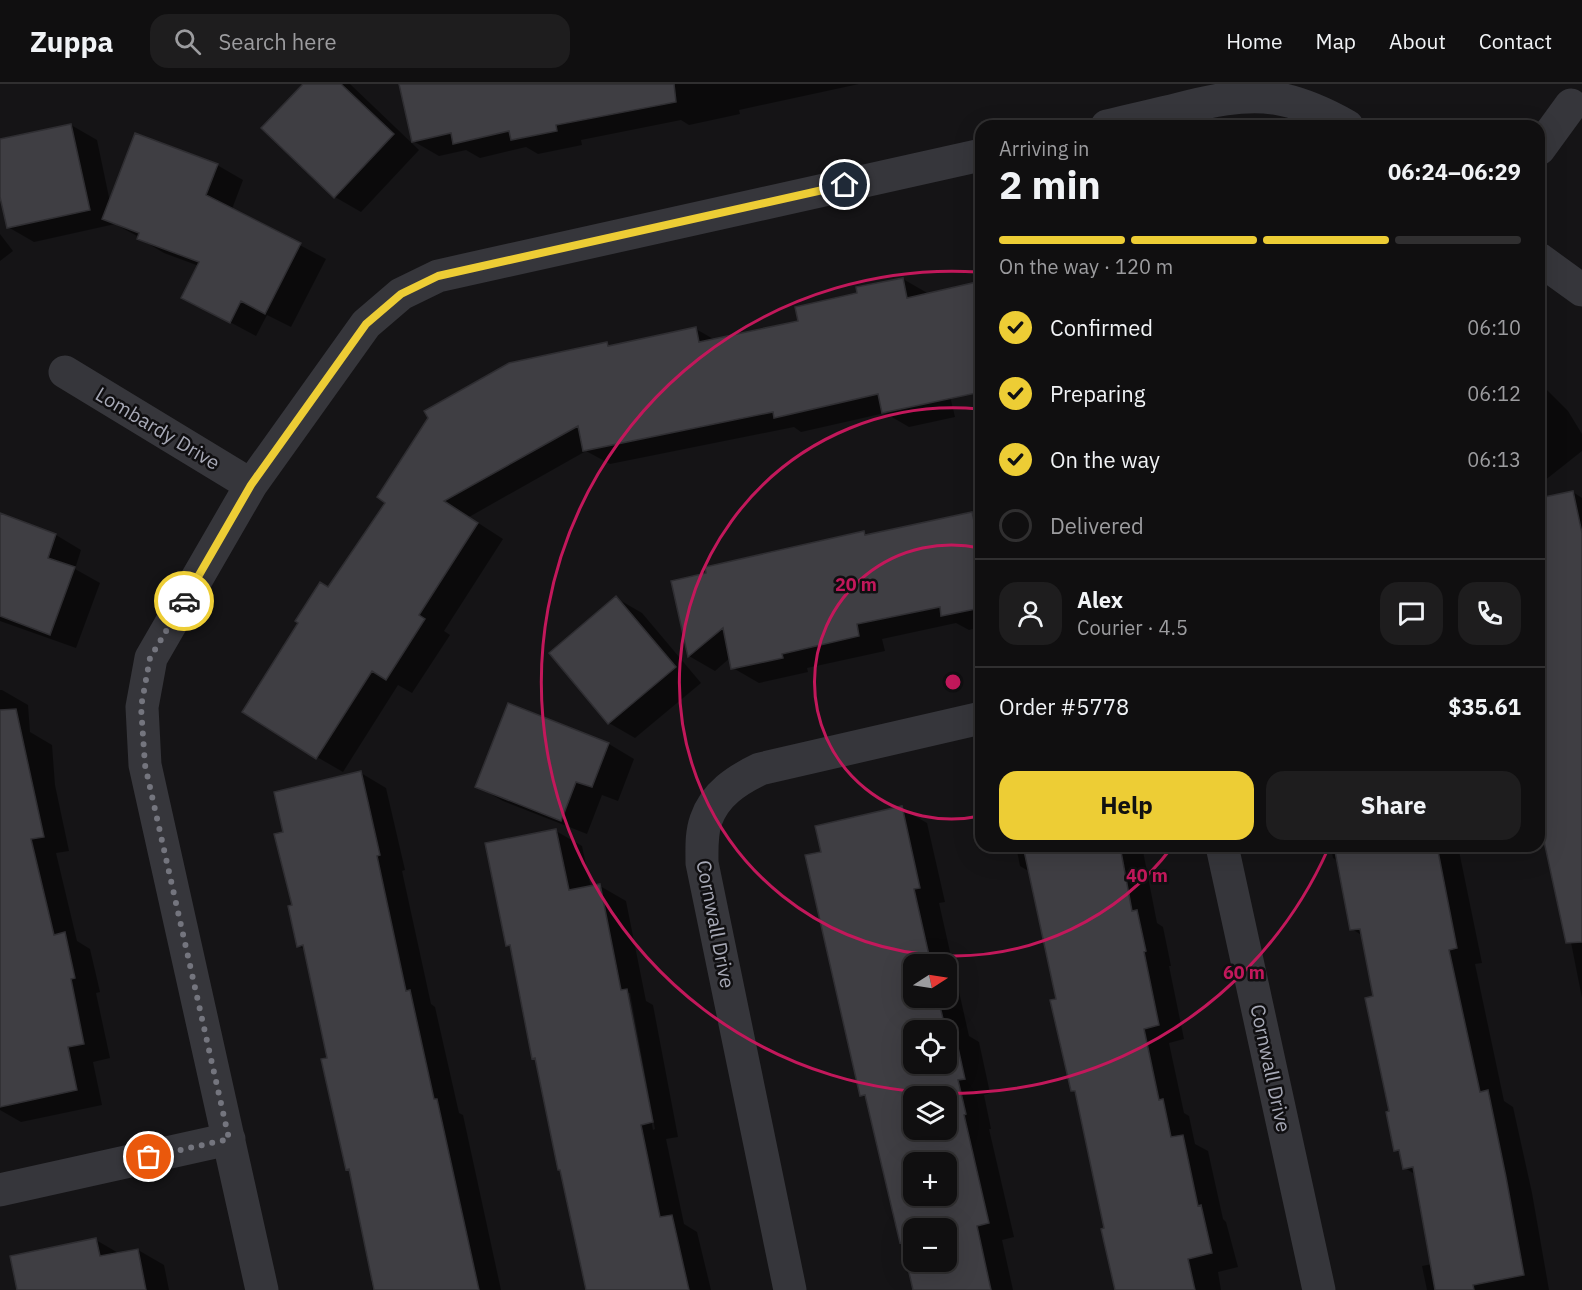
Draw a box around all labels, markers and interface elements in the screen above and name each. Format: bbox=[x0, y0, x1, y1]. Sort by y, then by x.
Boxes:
search box bbox=[150, 14, 570, 68]
text: Zuppa bbox=[30, 23, 114, 60]
icon: search bbox=[171, 25, 204, 58]
text: Search here bbox=[219, 27, 336, 56]
text: Home bbox=[1226, 27, 1283, 55]
text: Map bbox=[1316, 27, 1356, 55]
text: About bbox=[1389, 27, 1446, 55]
text: Contact bbox=[1479, 27, 1552, 55]
text: Arriving in bbox=[999, 135, 1089, 162]
text: 06:24–06:29 bbox=[1388, 157, 1521, 186]
pin bbox=[819, 159, 870, 210]
text: 2 min bbox=[999, 159, 1101, 210]
icon: home bbox=[828, 168, 861, 201]
text: On the way · 120 m bbox=[999, 253, 1173, 280]
icon: check bbox=[999, 311, 1032, 344]
text: Confirmed bbox=[1050, 313, 1153, 342]
text: 06:10 bbox=[1467, 314, 1521, 341]
icon: check bbox=[999, 377, 1032, 410]
text: Preparing bbox=[1050, 379, 1145, 408]
street label: Lombardy Drive bbox=[91, 380, 225, 476]
text: 06:12 bbox=[1467, 380, 1521, 407]
icon: check bbox=[999, 443, 1032, 476]
text: On the way bbox=[1050, 445, 1160, 474]
text: 06:13 bbox=[1467, 446, 1521, 473]
text: Delivered bbox=[1050, 511, 1144, 540]
courier bbox=[154, 571, 214, 631]
text: 20 m bbox=[835, 573, 877, 596]
button: person bbox=[999, 582, 1062, 645]
button: chat bbox=[1380, 582, 1443, 645]
button: phone bbox=[1458, 582, 1521, 645]
icon: car bbox=[168, 585, 201, 618]
text: Alex bbox=[1077, 585, 1123, 614]
text: Courier · 4.5 bbox=[1077, 614, 1188, 641]
centre of rings bbox=[943, 672, 963, 692]
text: Order #5778 bbox=[999, 692, 1129, 721]
text: $35.61 bbox=[1448, 692, 1521, 721]
button: Help bbox=[999, 771, 1254, 840]
button: Share bbox=[1266, 771, 1521, 840]
street label: Cornwall Drive bbox=[690, 858, 742, 990]
text: 40 m bbox=[1126, 864, 1168, 887]
north arrow bbox=[903, 954, 957, 1008]
map controls bbox=[903, 954, 957, 1272]
text: 60 m bbox=[1223, 961, 1265, 984]
street label: Cornwall Drive bbox=[1244, 1002, 1298, 1134]
button: locate bbox=[903, 1020, 957, 1074]
button: layers bbox=[903, 1086, 957, 1140]
pin bbox=[123, 1131, 174, 1182]
icon: bag bbox=[132, 1140, 165, 1173]
button: + bbox=[903, 1152, 957, 1206]
button: − bbox=[903, 1218, 957, 1272]

